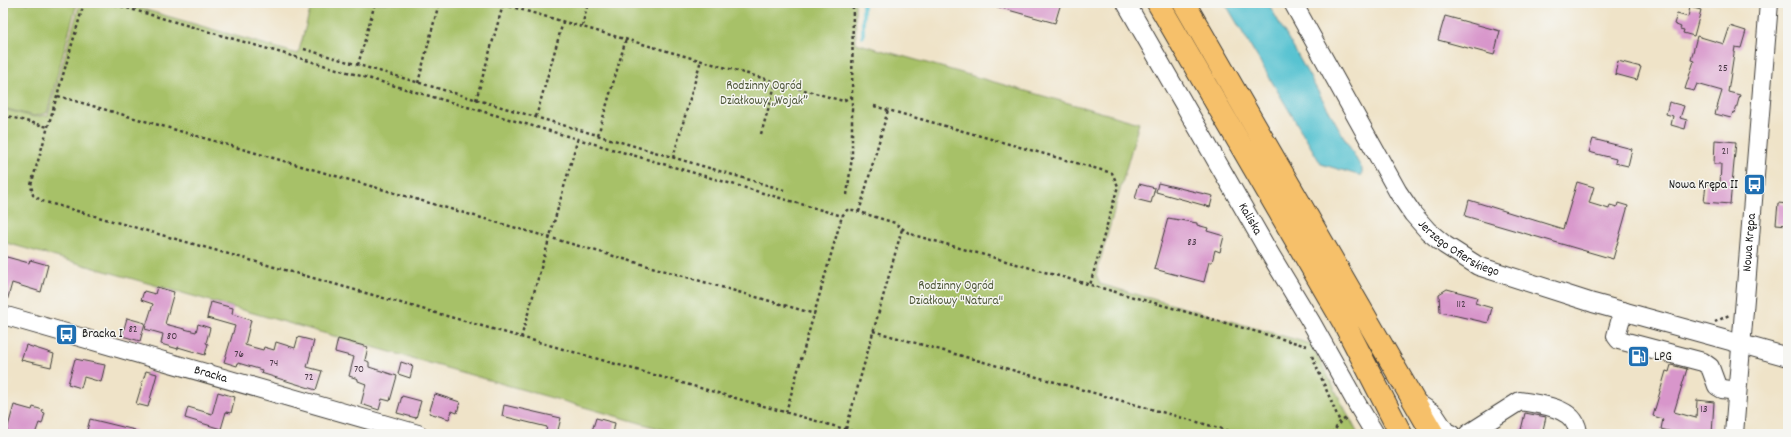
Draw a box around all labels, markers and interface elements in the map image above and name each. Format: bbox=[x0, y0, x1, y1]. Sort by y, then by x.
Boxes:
house number: 25 bbox=[1718, 61, 1728, 77]
park label: Rodzinny Ogród Działkowy „Wojak” bbox=[720, 77, 808, 111]
house number: 21 bbox=[1721, 144, 1729, 160]
bus stop icon: Nowa Krępa II bbox=[1741, 172, 1767, 198]
place label: Nowa Krępa II bbox=[1669, 176, 1738, 195]
street label: Kaliska bbox=[1233, 199, 1267, 240]
street label: Nowa Krępa bbox=[1738, 212, 1761, 272]
street label: Jerzego Ofierskiego bbox=[1413, 216, 1502, 282]
house number: 83 bbox=[1187, 235, 1197, 251]
park label: Rodzinny Ogród Działkowy "Natura" bbox=[909, 277, 1003, 311]
house number: 112 bbox=[1456, 297, 1466, 313]
bus stop icon: Bracka I bbox=[54, 321, 80, 347]
house number: 82 bbox=[128, 322, 138, 338]
place label: Bracka I bbox=[82, 325, 123, 344]
house number: 80 bbox=[167, 329, 177, 345]
fuel station icon: LPG bbox=[1625, 344, 1651, 370]
house number: 76 bbox=[234, 347, 244, 363]
place label: LPG bbox=[1654, 348, 1672, 367]
house number: 74 bbox=[270, 356, 278, 372]
street label: Bracka bbox=[192, 361, 230, 389]
house number: 70 bbox=[354, 362, 364, 378]
house number: 72 bbox=[304, 370, 314, 386]
house number: 13 bbox=[1700, 402, 1708, 418]

